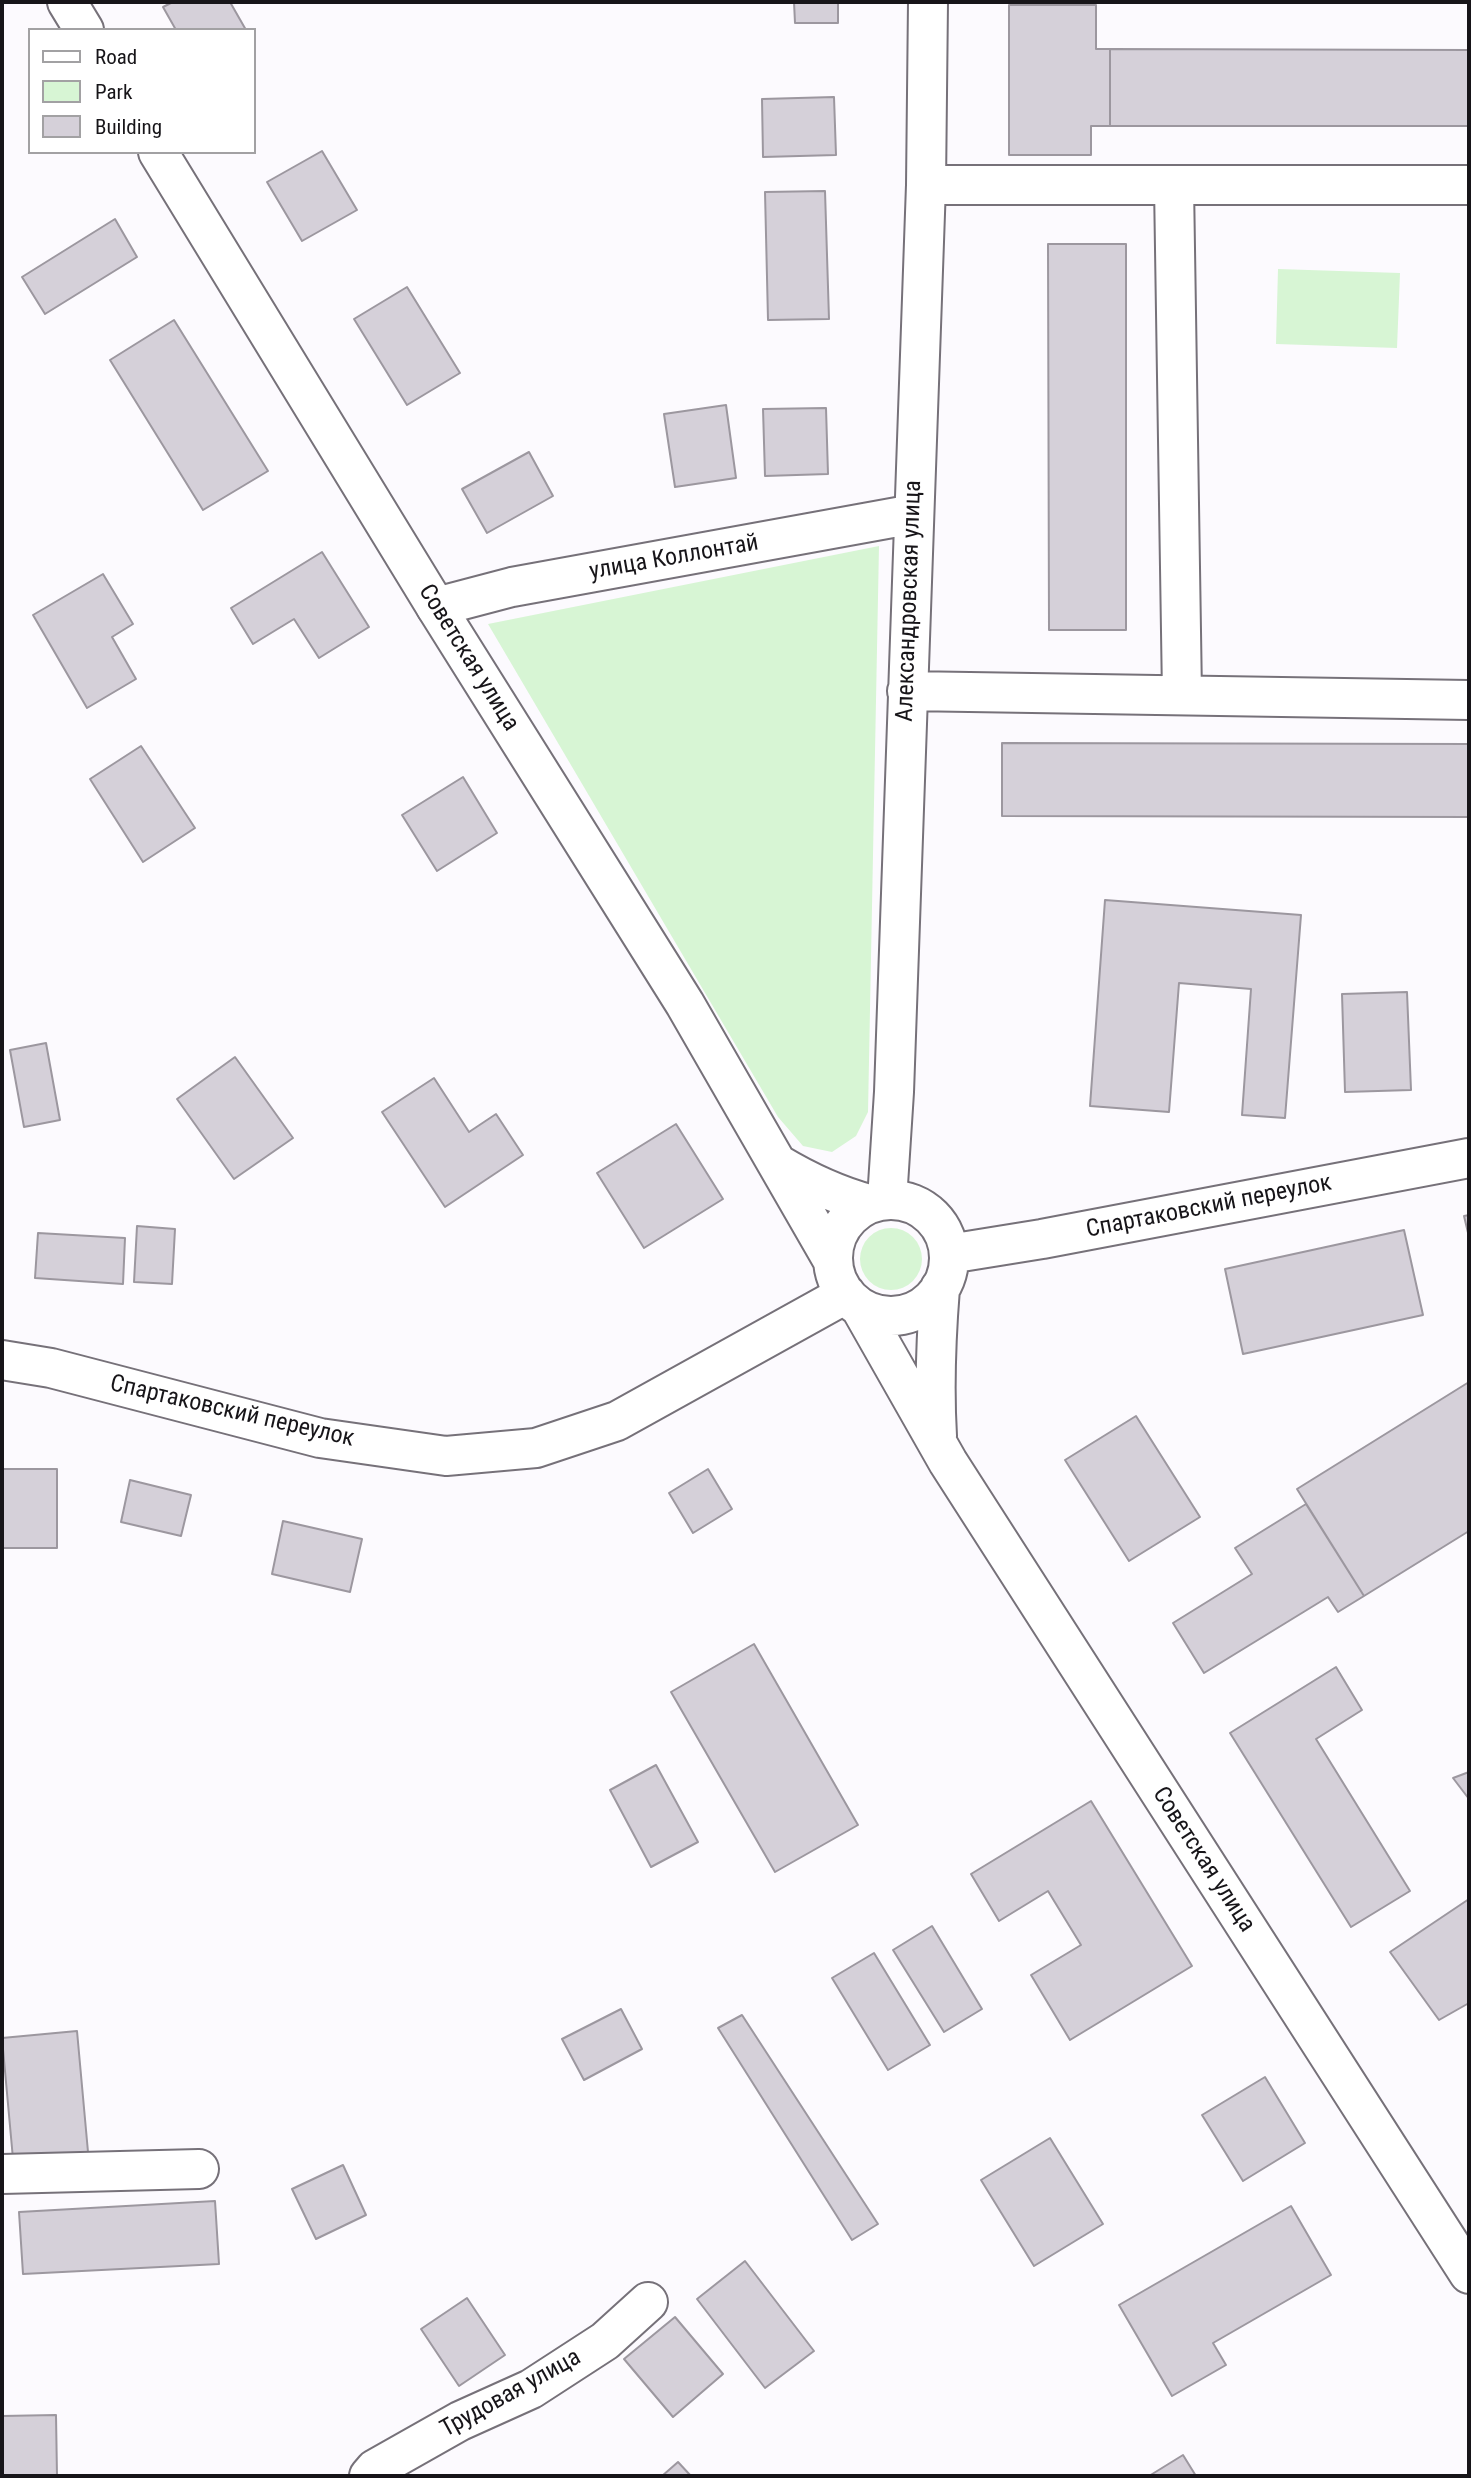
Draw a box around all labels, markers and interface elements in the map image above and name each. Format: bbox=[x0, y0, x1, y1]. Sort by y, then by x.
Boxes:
legend bbox=[28, 28, 256, 154]
text: Road bbox=[95, 45, 137, 69]
text: Park bbox=[95, 80, 132, 104]
text: Building bbox=[95, 115, 162, 139]
street label: Александровская улица bbox=[891, 480, 929, 722]
street label: улица Коллонтай bbox=[587, 529, 761, 587]
street label: Советская улица bbox=[411, 579, 525, 737]
street label: Спартаковский переулок bbox=[1084, 1169, 1334, 1245]
street label: Спартаковский переулок bbox=[107, 1370, 357, 1454]
street label: Советская улица bbox=[1145, 1782, 1261, 1938]
street label: Трудовая улица bbox=[436, 2344, 586, 2444]

